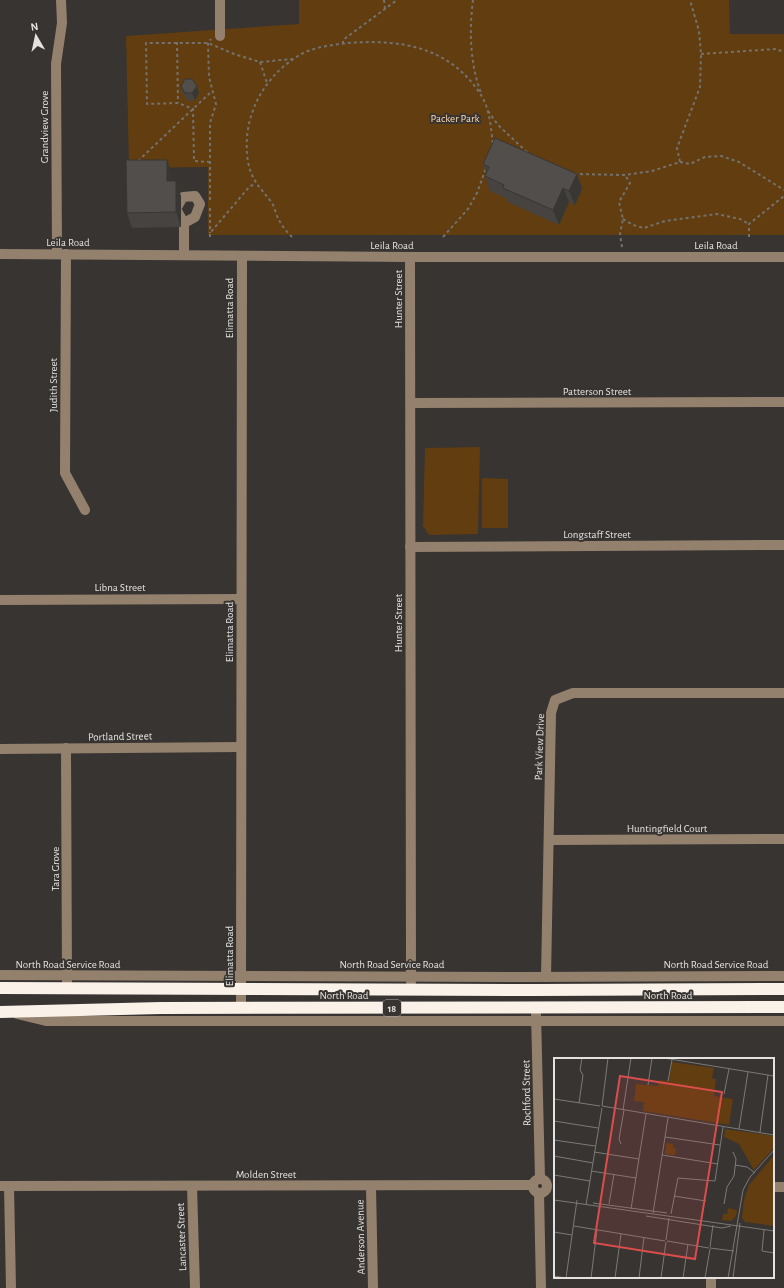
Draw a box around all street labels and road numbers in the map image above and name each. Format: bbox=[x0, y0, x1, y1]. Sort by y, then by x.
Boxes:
street label: Grandview Grove bbox=[39, 91, 50, 163]
street label: Leila Road bbox=[46, 237, 90, 248]
street label: Leila Road bbox=[370, 240, 414, 251]
street label: Leila Road bbox=[694, 240, 738, 251]
street label: Hunter Street bbox=[393, 269, 404, 328]
street label: Elimatta Road bbox=[224, 278, 235, 338]
street label: Judith Street bbox=[48, 357, 59, 412]
street label: Patterson Street bbox=[563, 386, 632, 397]
street label: Longstaff Street bbox=[563, 529, 631, 540]
street label: Libna Street bbox=[94, 582, 146, 593]
street label: Hunter Street bbox=[393, 593, 404, 652]
street label: Elimatta Road bbox=[224, 602, 235, 662]
street label: Park View Drive bbox=[533, 713, 546, 781]
street label: Portland Street bbox=[88, 730, 153, 743]
street label: Huntingfield Court bbox=[627, 823, 708, 834]
street label: Tara Grove bbox=[50, 847, 61, 891]
street label: Elimatta Road bbox=[224, 926, 235, 986]
street label: North Road Service Road bbox=[16, 959, 121, 970]
street label: North Road Service Road bbox=[340, 959, 445, 970]
street label: North Road Service Road bbox=[664, 959, 769, 970]
street label: North Road bbox=[319, 990, 369, 1001]
street label: North Road bbox=[643, 990, 693, 1001]
road number: 18 bbox=[383, 1000, 401, 1016]
street label: Rochford Street bbox=[520, 1059, 533, 1126]
street label: Molden Street bbox=[236, 1169, 297, 1180]
street label: Anderson Avenue bbox=[354, 1199, 367, 1275]
street label: Lancaster Street bbox=[175, 1202, 188, 1271]

